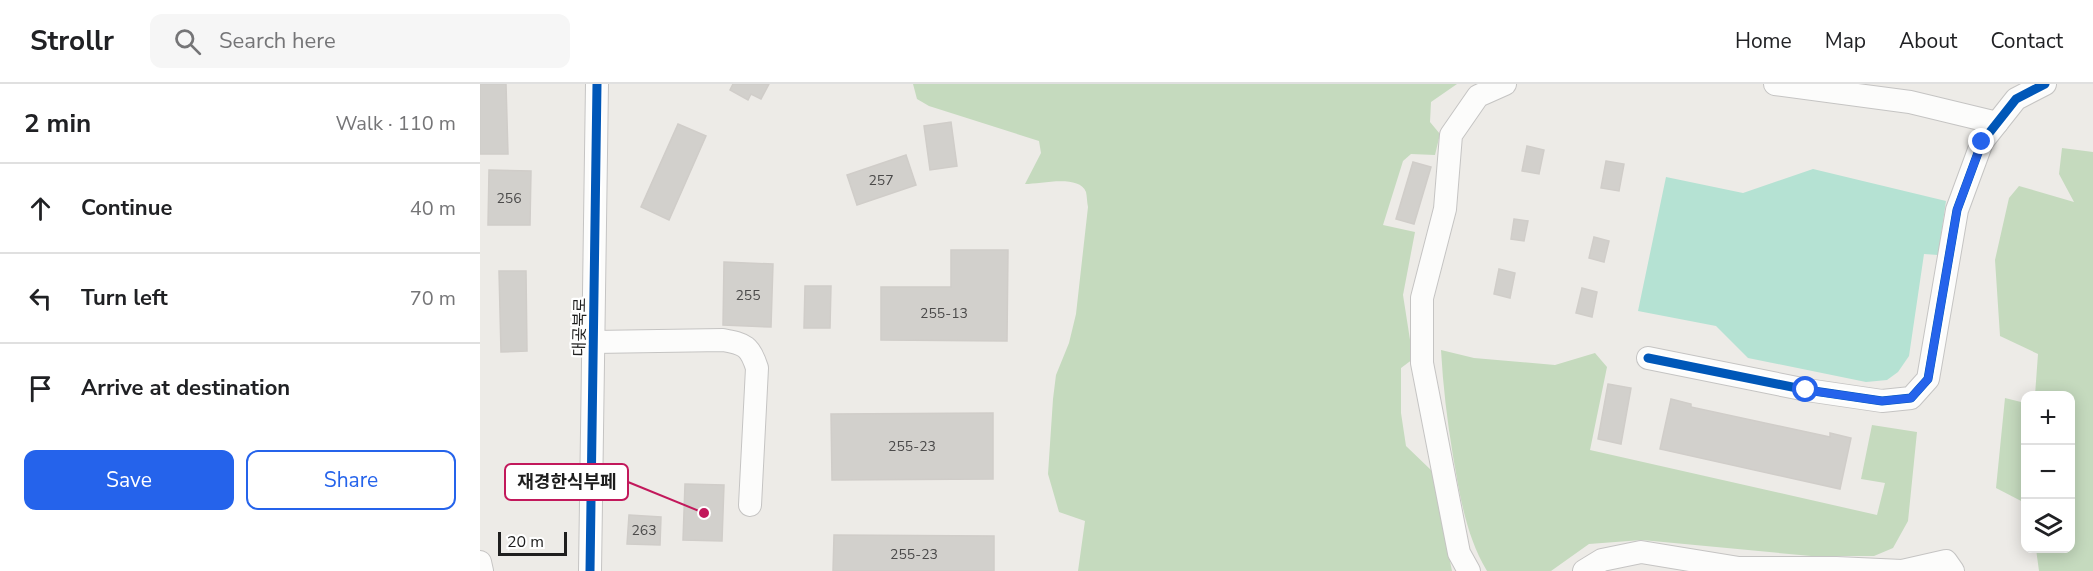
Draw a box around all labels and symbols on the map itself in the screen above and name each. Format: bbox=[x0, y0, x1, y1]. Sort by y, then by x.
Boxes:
route end bbox=[1968, 128, 1994, 154]
house number: 257 bbox=[868, 171, 894, 190]
house number: 256 bbox=[496, 189, 522, 208]
house number: 255 bbox=[735, 286, 761, 305]
street label: 대곶북로 bbox=[568, 297, 592, 357]
house number: 255-13 bbox=[920, 304, 968, 323]
route start bbox=[1792, 376, 1818, 402]
house number: 255-23 bbox=[888, 437, 936, 456]
callout: 재경한식부페 bbox=[505, 464, 628, 500]
text: 재경한식부페 bbox=[517, 470, 617, 494]
house number: 263 bbox=[631, 521, 657, 540]
scale bar bbox=[498, 529, 567, 556]
house number: 255-23 bbox=[890, 545, 938, 564]

